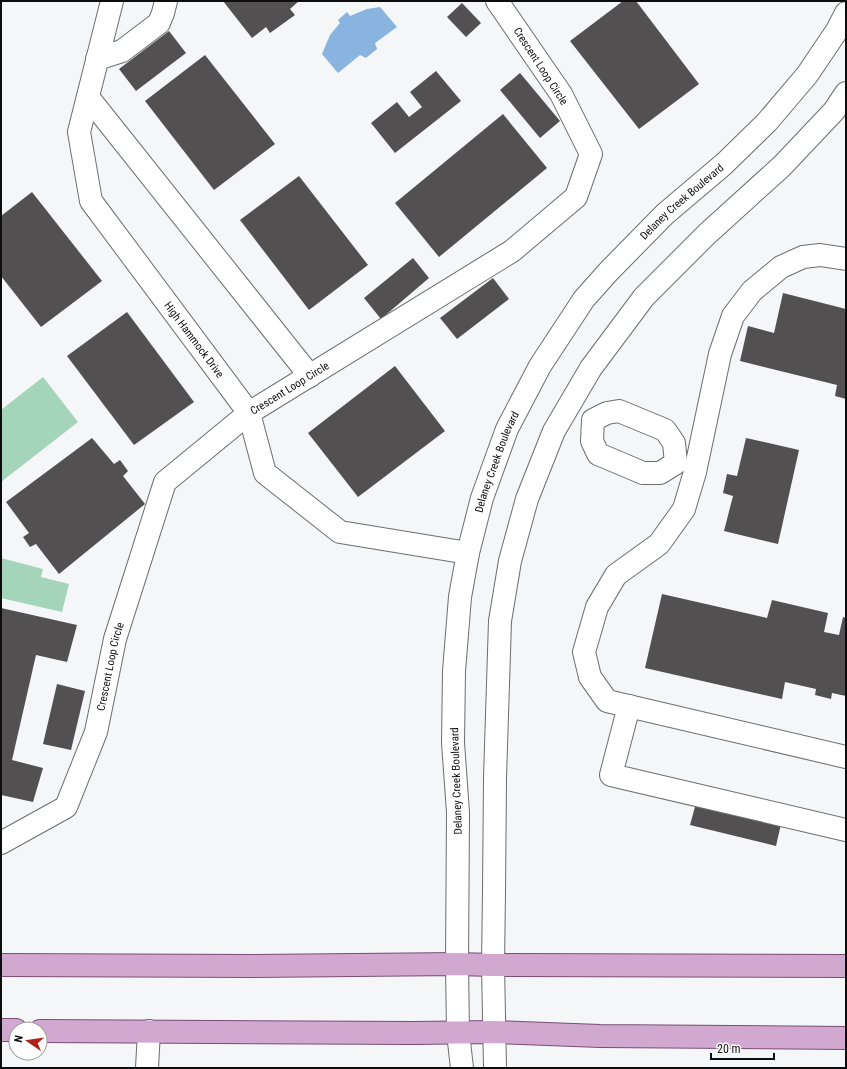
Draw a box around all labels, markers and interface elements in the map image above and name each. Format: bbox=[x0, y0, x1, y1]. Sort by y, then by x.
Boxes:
street label: Crescent Loop Circle bbox=[511, 25, 571, 108]
street label: Delaney Creek Boulevard bbox=[638, 161, 726, 242]
street label: High Hammock Drive bbox=[161, 299, 226, 380]
street label: Crescent Loop Circle bbox=[248, 359, 332, 418]
street label: Delaney Creek Boulevard bbox=[473, 409, 522, 514]
street label: Crescent Loop Circle bbox=[94, 621, 127, 712]
street label: Delaney Creek Boulevard bbox=[448, 727, 465, 835]
north arrow bbox=[8, 1021, 48, 1061]
text: N bbox=[12, 1034, 26, 1044]
scale bar bbox=[711, 1035, 774, 1061]
text: 20 m bbox=[717, 1042, 741, 1056]

